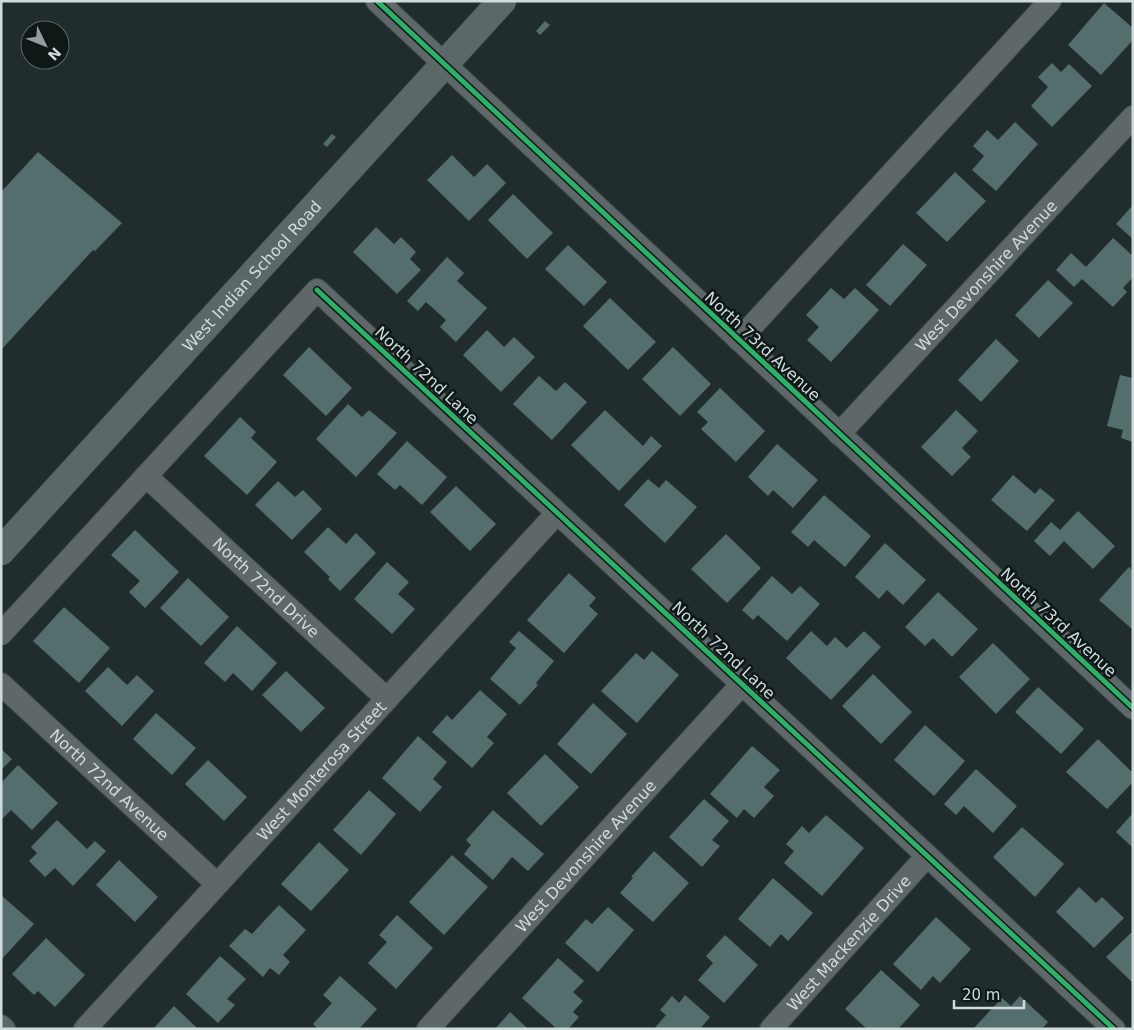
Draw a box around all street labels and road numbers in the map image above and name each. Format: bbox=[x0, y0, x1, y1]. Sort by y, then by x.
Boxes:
street label: West Devonshire Avenue bbox=[911, 196, 1061, 356]
street label: West Indian School Road bbox=[178, 197, 325, 356]
street label: North 73rd Avenue bbox=[701, 288, 824, 405]
street label: North 72nd Lane bbox=[371, 323, 482, 428]
street label: North 72nd Drive bbox=[209, 534, 323, 642]
street label: North 73rd Avenue bbox=[997, 564, 1120, 681]
street label: North 72nd Lane bbox=[668, 598, 779, 703]
street label: West Monterosa Street bbox=[253, 697, 390, 845]
street label: North 72nd Avenue bbox=[46, 725, 173, 845]
street label: West Devonshire Avenue bbox=[512, 776, 660, 936]
street label: West Mackenzie Drive bbox=[783, 871, 915, 1015]

